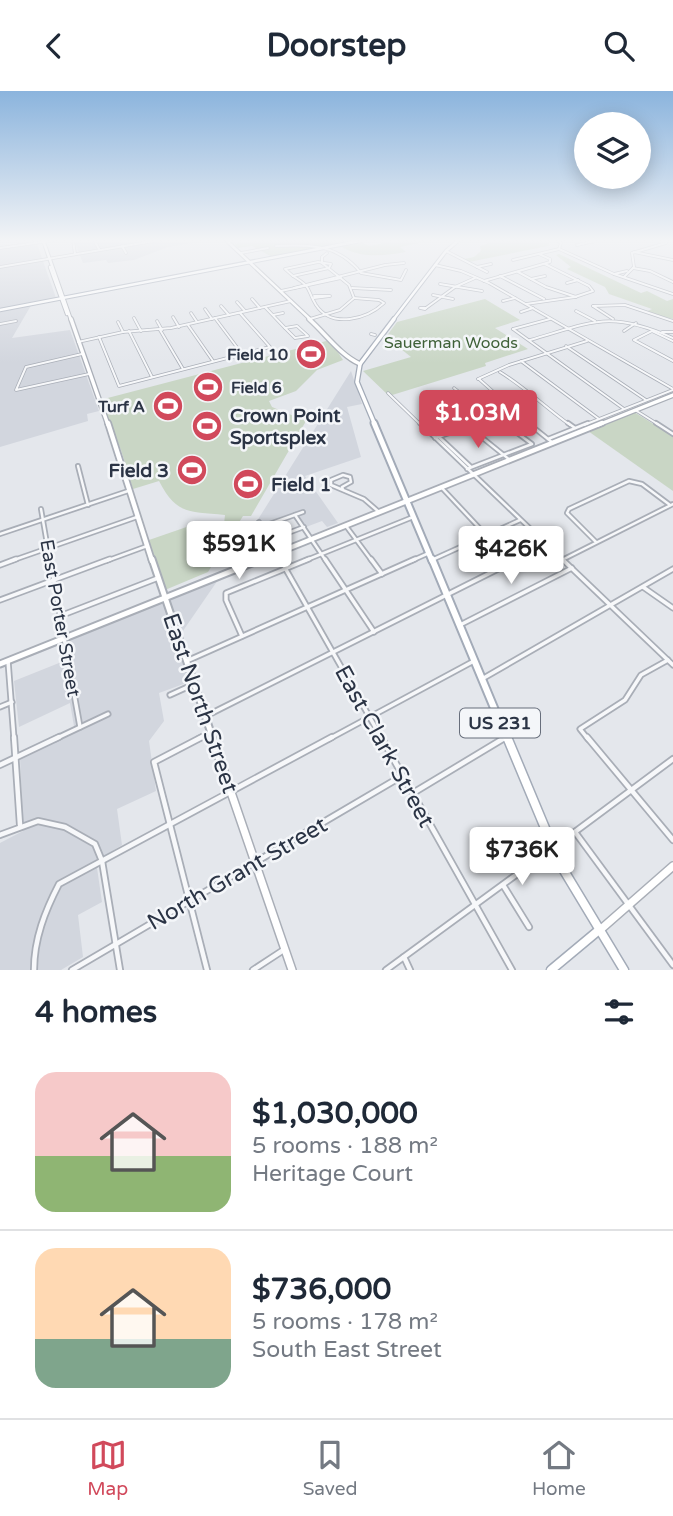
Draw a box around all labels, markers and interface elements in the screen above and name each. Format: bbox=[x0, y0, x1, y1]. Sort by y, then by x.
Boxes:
icon: back bbox=[35, 27, 73, 65]
text: Doorstep bbox=[266, 27, 407, 65]
icon: search bbox=[600, 27, 638, 65]
map controls bbox=[574, 112, 651, 189]
button: layers bbox=[574, 112, 651, 189]
park label: Sauerman Woods bbox=[384, 333, 518, 353]
sports icon: Field 10 bbox=[294, 337, 328, 371]
place label: Field 10 bbox=[227, 345, 288, 365]
sports icon: Field 6 bbox=[191, 370, 225, 404]
place label: Field 6 bbox=[231, 378, 282, 398]
sports icon: Turf A bbox=[151, 389, 185, 423]
pin: $1.03M bbox=[421, 391, 535, 450]
place label: Turf A bbox=[97, 397, 145, 417]
text: $1.03M bbox=[435, 399, 521, 427]
place label: Crown Point Sportsplex bbox=[230, 405, 341, 450]
sports icon: Crown Point Sportsplex bbox=[190, 409, 224, 443]
sports icon: Field 3 bbox=[175, 453, 209, 487]
place label: Field 3 bbox=[109, 460, 169, 482]
sports icon: Field 1 bbox=[231, 467, 265, 501]
place label: Field 1 bbox=[271, 474, 331, 496]
pin: $591K bbox=[190, 521, 288, 581]
pin: $426K bbox=[462, 526, 560, 586]
text: $591K bbox=[203, 530, 275, 558]
text: $426K bbox=[475, 535, 547, 563]
street label: East Porter Street bbox=[35, 538, 85, 699]
street label: East North Street bbox=[156, 610, 244, 797]
street label: East Clark Street bbox=[328, 661, 440, 833]
road number: US 231 bbox=[460, 709, 540, 737]
street label: North Grant Street bbox=[143, 811, 333, 937]
pin: $736K bbox=[473, 827, 571, 887]
text: $736K bbox=[486, 836, 558, 864]
icon: filters bbox=[600, 993, 638, 1031]
text: 4 homes bbox=[35, 994, 157, 1031]
text: $1,030,000 bbox=[252, 1095, 418, 1132]
icon: home bbox=[91, 1100, 175, 1184]
text: 5 rooms · 188 m² bbox=[252, 1132, 438, 1160]
text: Heritage Court bbox=[252, 1160, 413, 1188]
text: $736,000 bbox=[252, 1271, 391, 1308]
icon: home bbox=[91, 1276, 175, 1360]
text: 5 rooms · 178 m² bbox=[252, 1308, 438, 1336]
text: South East Street bbox=[252, 1336, 442, 1364]
tab: Map bbox=[87, 1436, 128, 1500]
tab: Saved bbox=[303, 1436, 358, 1500]
tab: Home bbox=[532, 1436, 586, 1500]

